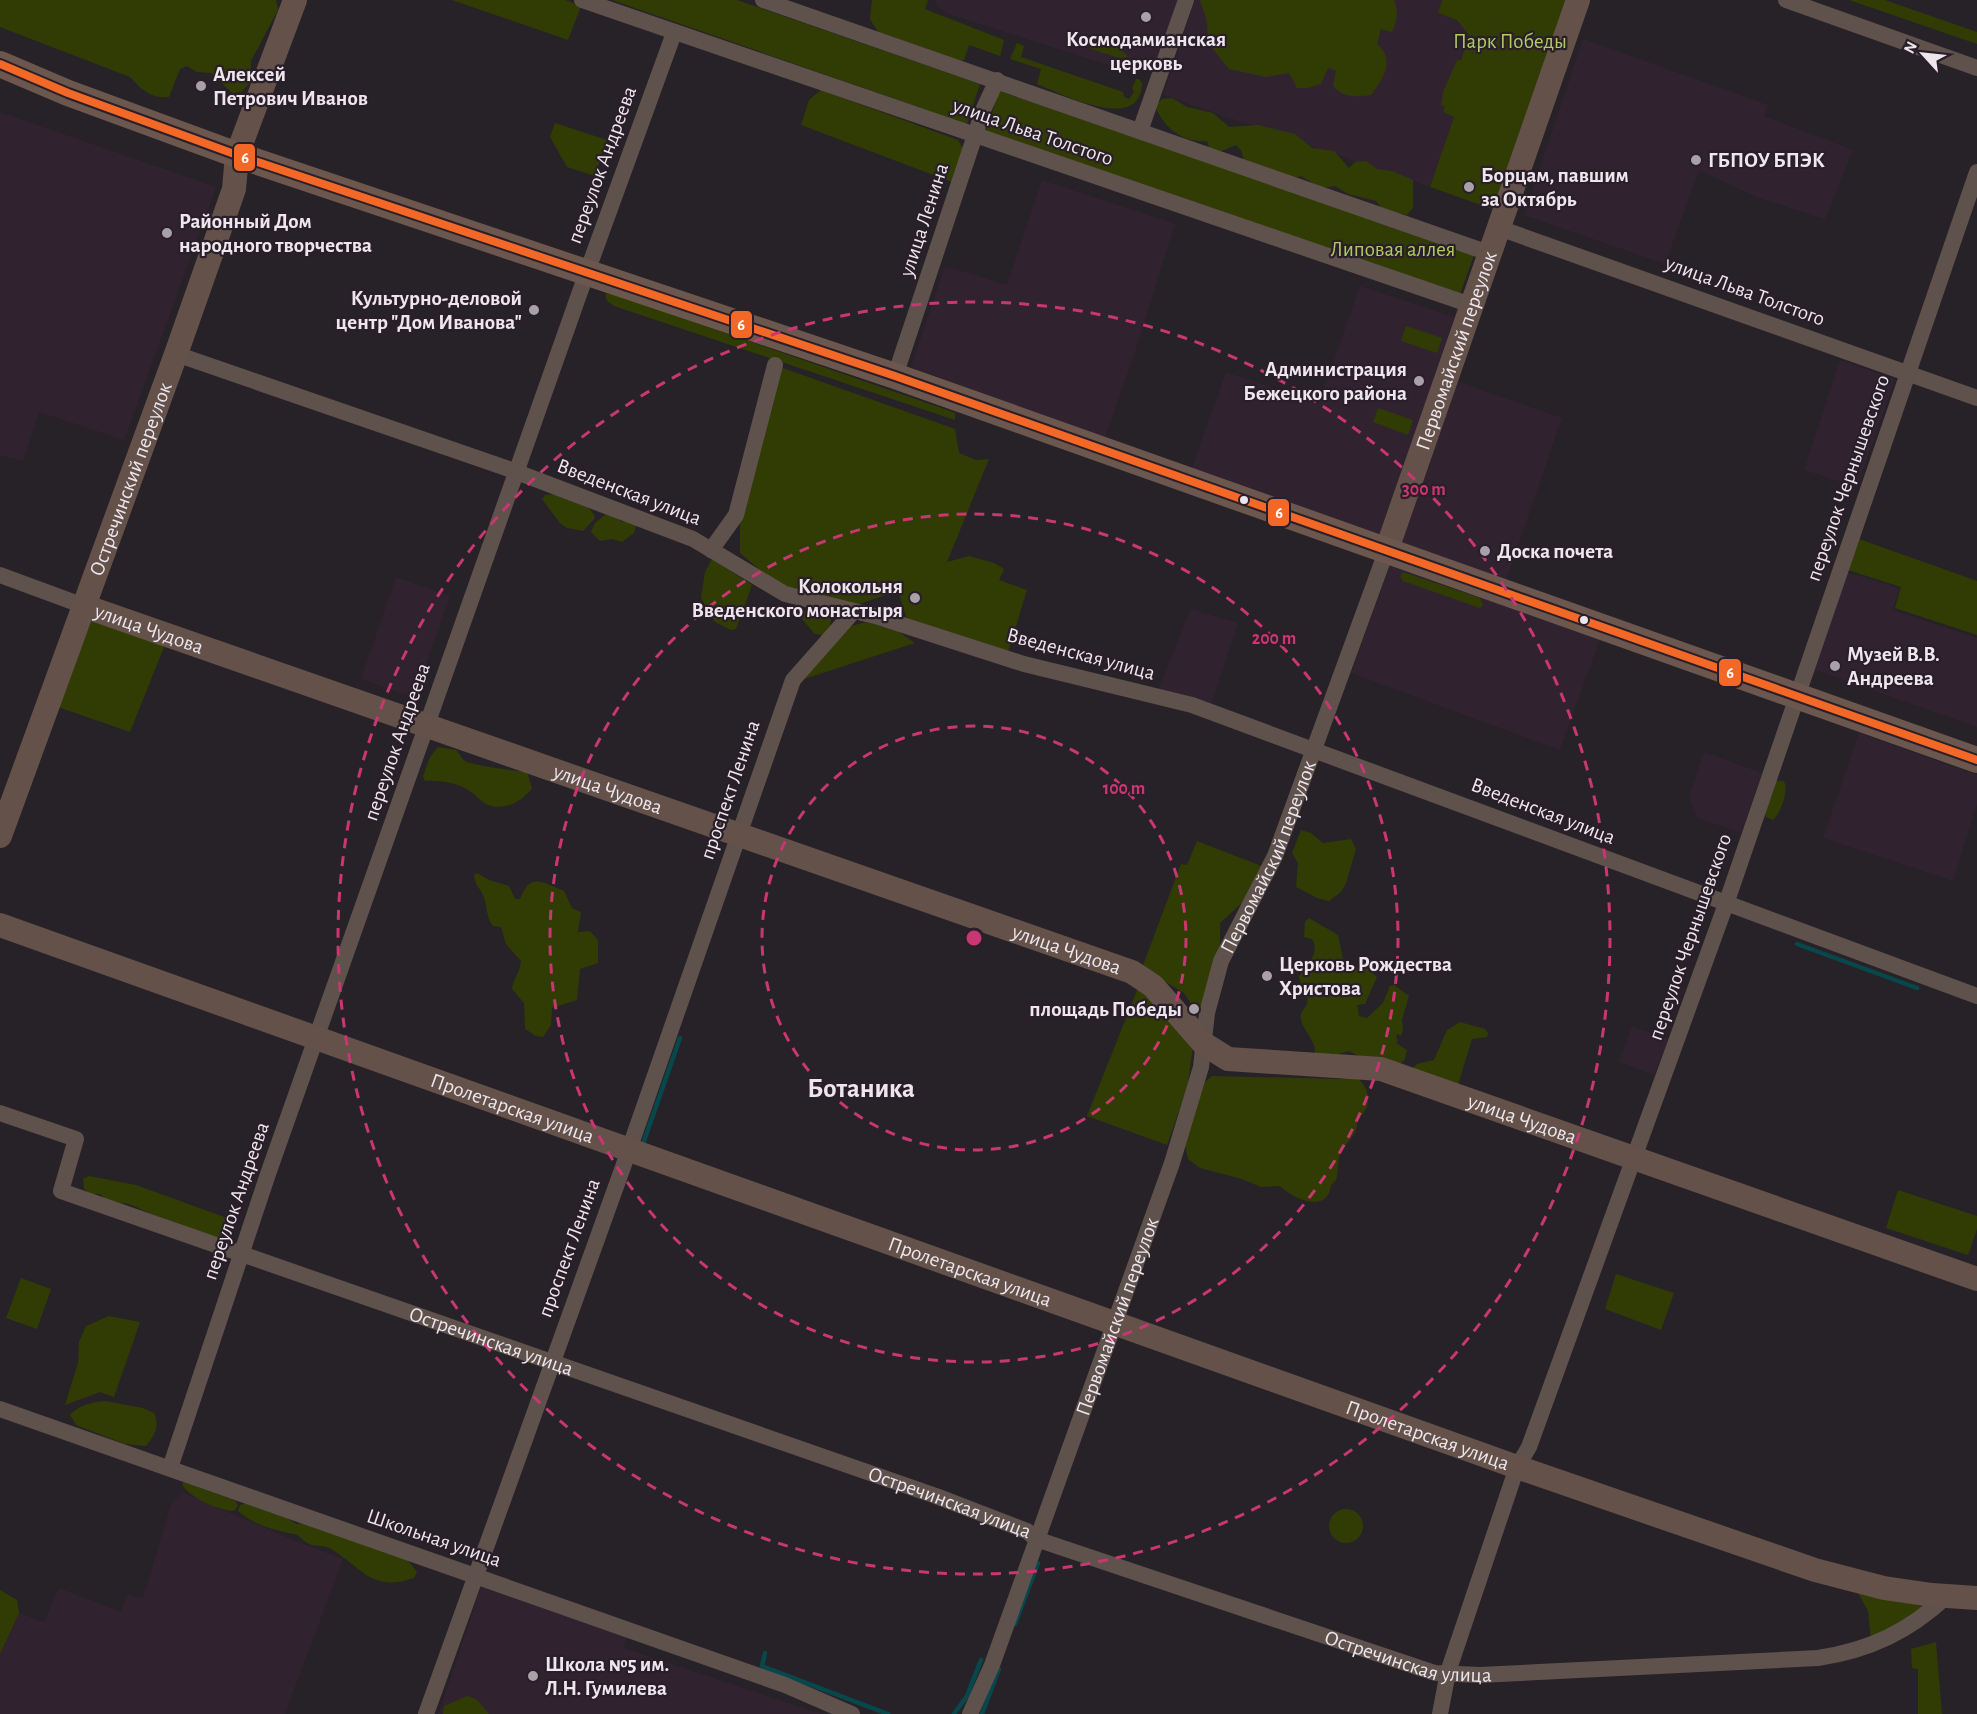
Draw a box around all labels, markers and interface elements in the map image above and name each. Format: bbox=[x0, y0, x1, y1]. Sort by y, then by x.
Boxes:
marker: Космодамианская церковь bbox=[1139, 10, 1153, 24]
north arrow bbox=[1893, 24, 1953, 84]
place label: Космодамианская церковь bbox=[1066, 29, 1226, 74]
park label: Парк Победы bbox=[1453, 31, 1567, 52]
text: N bbox=[1901, 39, 1920, 56]
place label: Алексей Петрович Иванов bbox=[213, 64, 368, 109]
marker: Алексей Петрович Иванов bbox=[194, 79, 208, 93]
street label: переулок Андреева bbox=[564, 83, 640, 246]
street label: улица Льва Толстого bbox=[949, 94, 1116, 169]
line badge: 6 bbox=[233, 143, 256, 172]
text: 6 bbox=[241, 150, 249, 166]
place label: ГБПОУ БПЭК bbox=[1708, 150, 1825, 171]
marker: ГБПОУ БПЭК bbox=[1689, 153, 1703, 167]
street label: улица Ленина bbox=[895, 160, 952, 280]
place label: Борцам, павшим за Октябрь bbox=[1481, 165, 1629, 210]
marker: Борцам, павшим за Октябрь bbox=[1462, 180, 1476, 194]
place label: Районный Дом народного творчества bbox=[179, 211, 372, 256]
marker: Районный Дом народного творчества bbox=[160, 226, 174, 240]
park label: Липовая аллея bbox=[1331, 239, 1455, 260]
street label: Первомайский переулок bbox=[1412, 248, 1500, 453]
street label: улица Льва Толстого bbox=[1661, 252, 1828, 330]
place label: Культурно-деловой центр "Дом Иванова" bbox=[336, 288, 522, 333]
marker: Культурно-деловой центр "Дом Иванова" bbox=[527, 303, 541, 317]
line badge: 6 bbox=[730, 310, 753, 339]
text: 6 bbox=[737, 317, 745, 333]
place label: Администрация Бежецкого района bbox=[1243, 359, 1407, 404]
street label: переулок Чернышевского bbox=[1803, 372, 1893, 584]
marker: Администрация Бежецкого района bbox=[1412, 374, 1426, 388]
street label: Остречинский переулок bbox=[85, 379, 175, 579]
street label: Введенская улица bbox=[554, 455, 704, 529]
text: 300 m bbox=[1402, 481, 1446, 499]
unlabelled marker bbox=[1238, 494, 1250, 506]
line badge: 6 bbox=[1267, 498, 1290, 527]
text: 6 bbox=[1275, 505, 1283, 521]
place label: Доска почета bbox=[1497, 541, 1613, 562]
marker: Доска почета bbox=[1478, 544, 1492, 558]
place label: Колокольня Введенского монастыря bbox=[692, 576, 903, 621]
marker: Колокольня Введенского монастыря bbox=[908, 591, 922, 605]
street label: улица Чудова bbox=[91, 600, 207, 658]
unlabelled marker bbox=[1578, 614, 1590, 626]
street label: Введенская улица bbox=[1005, 624, 1158, 684]
text: 200 m bbox=[1252, 630, 1296, 648]
place label: Музей В.В. Андреева bbox=[1847, 644, 1940, 689]
line badge: 6 bbox=[1718, 658, 1742, 687]
marker: Музей В.В. Андреева bbox=[1828, 659, 1842, 673]
street label: переулок Андреева bbox=[360, 660, 434, 824]
text: 6 bbox=[1726, 665, 1734, 681]
street label: проспект Ленина bbox=[696, 717, 764, 862]
street label: Первомайский переулок bbox=[1216, 757, 1320, 957]
street label: улица Чудова bbox=[550, 760, 665, 818]
street label: Введенская улица bbox=[1468, 774, 1618, 848]
text: 100 m bbox=[1103, 780, 1145, 798]
street label: переулок Чернышевского bbox=[1645, 831, 1735, 1043]
street label: улица Чудова bbox=[1009, 920, 1124, 978]
centre of rings bbox=[964, 928, 984, 948]
place label: Церковь Рождества Христова bbox=[1279, 954, 1452, 999]
marker: Церковь Рождества Христова bbox=[1260, 969, 1274, 983]
place label: площадь Победы bbox=[1029, 999, 1182, 1020]
marker: площадь Победы bbox=[1187, 1002, 1201, 1016]
street label: Пролетарская улица bbox=[428, 1069, 597, 1147]
district label: Ботаника bbox=[807, 1075, 915, 1102]
street label: улица Чудова bbox=[1464, 1090, 1580, 1148]
street label: переулок Андреева bbox=[199, 1119, 273, 1283]
street label: проспект Ленина bbox=[534, 1176, 604, 1320]
street label: Первомайский переулок bbox=[1072, 1214, 1162, 1418]
street label: Пролетарская улица bbox=[885, 1233, 1055, 1311]
street label: Остречинская улица bbox=[406, 1303, 576, 1379]
street label: Пролетарская улица bbox=[1343, 1396, 1513, 1474]
street label: Остречинская улица bbox=[865, 1463, 1035, 1542]
street label: Школьная улица bbox=[364, 1505, 504, 1571]
street label: Остречинская улица bbox=[1322, 1626, 1493, 1686]
place label: Школа №5 им. Л.Н. Гумилева bbox=[545, 1654, 669, 1699]
marker: Школа №5 им. Л.Н. Гумилева bbox=[526, 1669, 540, 1683]

